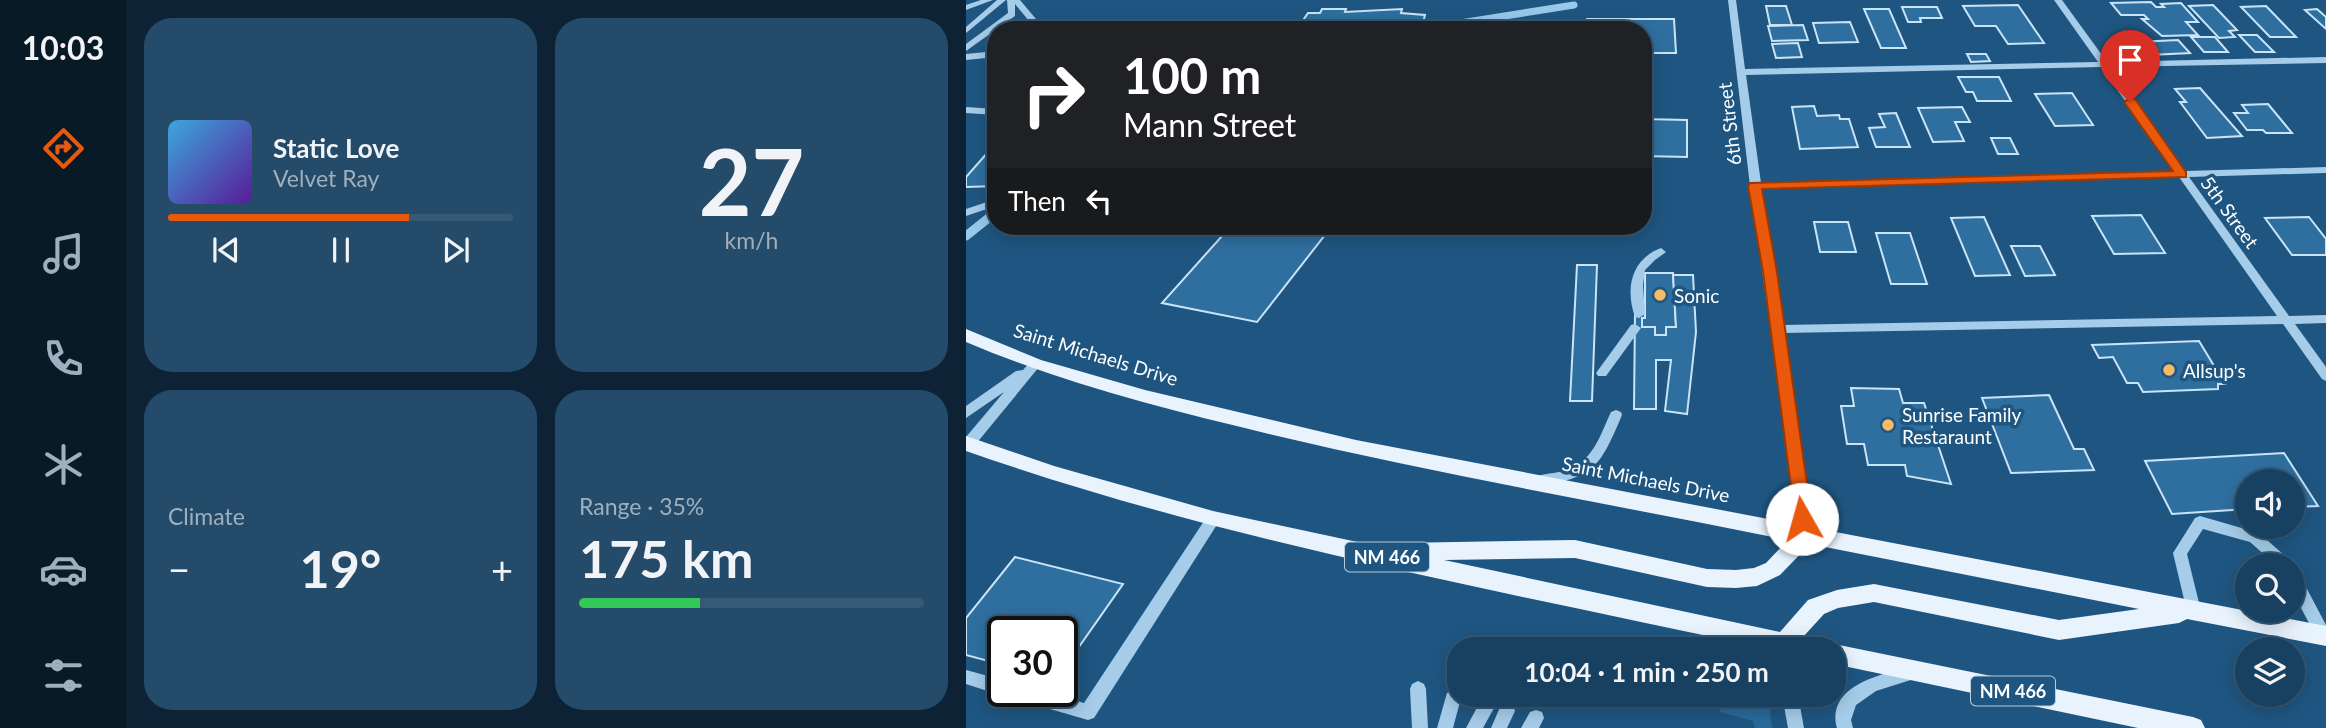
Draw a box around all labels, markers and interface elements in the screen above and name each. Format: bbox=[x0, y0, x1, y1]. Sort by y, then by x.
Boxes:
text: 10:03 bbox=[22, 28, 104, 67]
pin bbox=[2100, 30, 2160, 102]
icon: arrive bbox=[2111, 41, 2149, 79]
text: 100 m bbox=[1123, 46, 1261, 104]
icon: right bbox=[1008, 49, 1099, 140]
street label: 6th Street bbox=[1712, 81, 1745, 167]
text: Mann Street bbox=[1123, 105, 1296, 144]
icon: directions bbox=[39, 124, 88, 173]
text: 27 bbox=[699, 126, 804, 235]
text: Static Love bbox=[273, 132, 400, 164]
text: Velvet Ray bbox=[273, 164, 379, 192]
street label: 5th Street bbox=[2196, 172, 2264, 253]
icon: left bbox=[1080, 182, 1118, 220]
text: Then bbox=[1008, 185, 1066, 217]
text: km/h bbox=[725, 226, 778, 254]
icon: music bbox=[39, 229, 88, 278]
icon: previous bbox=[207, 231, 245, 269]
icon: pause bbox=[322, 231, 360, 269]
icon: next bbox=[437, 231, 475, 269]
place label: Sonic bbox=[1674, 284, 1719, 307]
marker: Sonic bbox=[1652, 287, 1668, 303]
street label: Saint Michaels Drive bbox=[1011, 318, 1181, 390]
icon: phone bbox=[39, 334, 88, 383]
place label: Allsup's bbox=[2183, 359, 2246, 382]
marker: Allsup's bbox=[2161, 362, 2177, 378]
place label: Sunrise Family Restaraunt bbox=[1902, 403, 2021, 448]
marker: Sunrise Family Restaraunt bbox=[1880, 417, 1896, 433]
icon: climate bbox=[39, 440, 88, 489]
street label: Saint Michaels Drive bbox=[1560, 451, 1732, 507]
map controls bbox=[2235, 469, 2305, 707]
button: sound bbox=[2235, 469, 2305, 539]
position arrow bbox=[1765, 482, 1839, 556]
text: Range · 35% bbox=[579, 492, 704, 520]
text: Climate bbox=[168, 502, 245, 530]
text: 175 km bbox=[579, 527, 753, 589]
text: 19° bbox=[300, 537, 381, 599]
road number: NM 466 bbox=[1345, 542, 1429, 572]
icon: car bbox=[39, 545, 88, 594]
text: − bbox=[168, 546, 190, 592]
text: + bbox=[491, 546, 513, 592]
button: search bbox=[2235, 553, 2305, 623]
speed limit sign: 30 bbox=[987, 616, 1078, 707]
button: layers bbox=[2235, 637, 2305, 707]
icon: filters bbox=[39, 651, 88, 700]
text: 10:04 · 1 min · 250 m bbox=[1524, 656, 1769, 688]
road number: NM 466 bbox=[1971, 676, 2055, 706]

